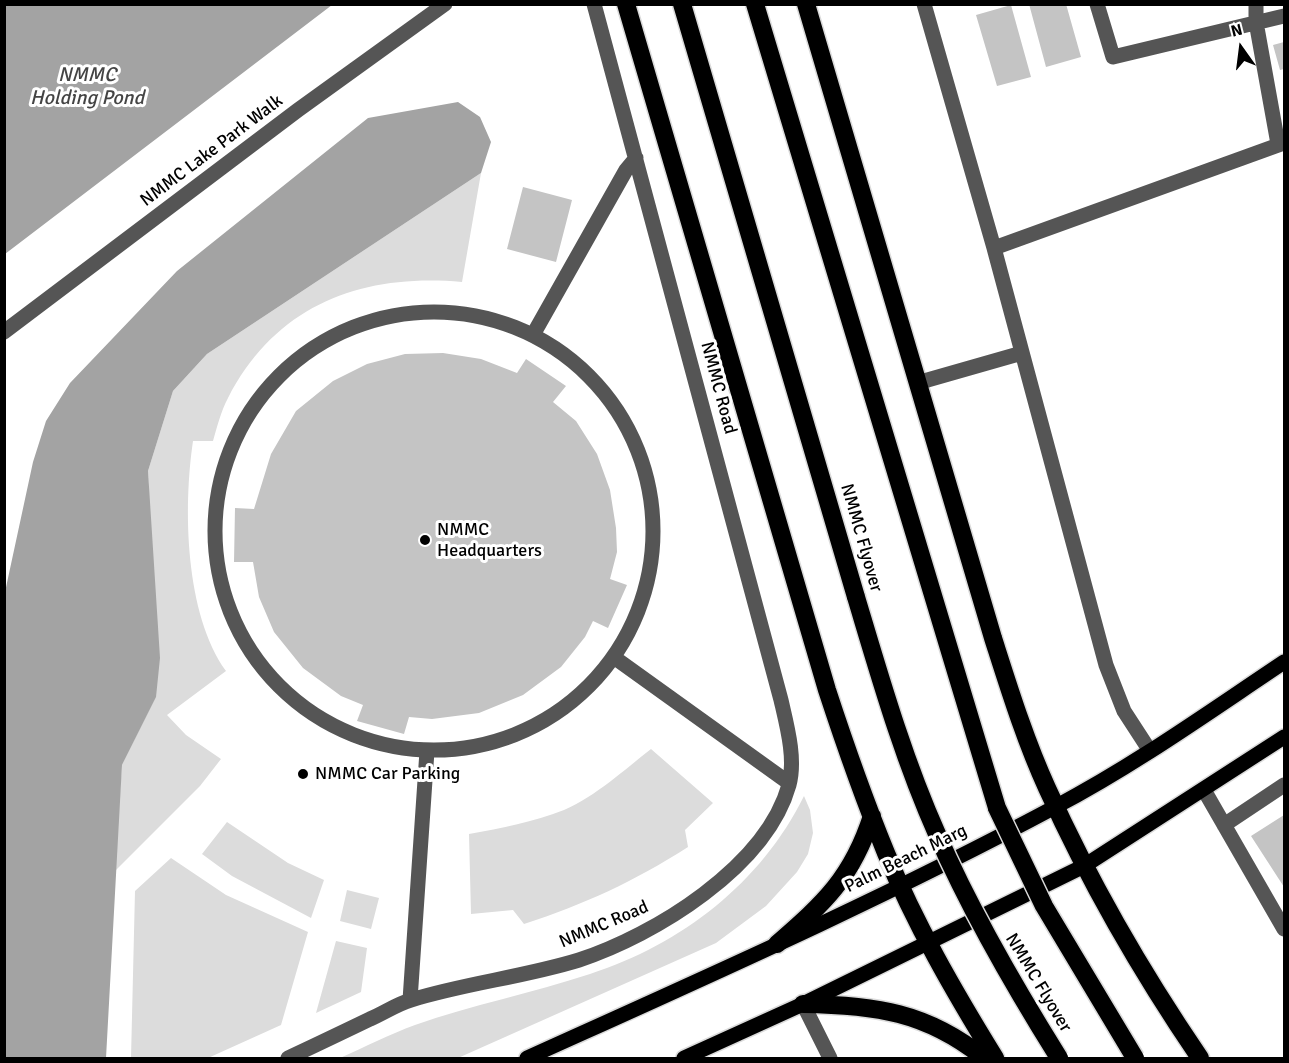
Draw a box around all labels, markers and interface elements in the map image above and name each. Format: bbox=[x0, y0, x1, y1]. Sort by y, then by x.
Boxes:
north arrow bbox=[1211, 18, 1271, 78]
text: N bbox=[1229, 19, 1244, 42]
water label: NMMC Holding Pond bbox=[30, 64, 144, 111]
street label: NMMC Lake Park Walk bbox=[137, 90, 287, 212]
street label: NMMC Road bbox=[695, 339, 741, 437]
street label: NMMC Flyover bbox=[835, 481, 887, 595]
place label: NMMC Headquarters bbox=[437, 519, 542, 562]
marker: NMMC Headquarters bbox=[418, 533, 432, 547]
place label: NMMC Car Parking bbox=[315, 763, 460, 785]
marker: NMMC Car Parking bbox=[296, 767, 310, 781]
street label: Palm Beach Marg bbox=[841, 820, 971, 898]
street label: NMMC Road bbox=[556, 897, 652, 953]
street label: NMMC Flyover bbox=[1000, 930, 1076, 1036]

